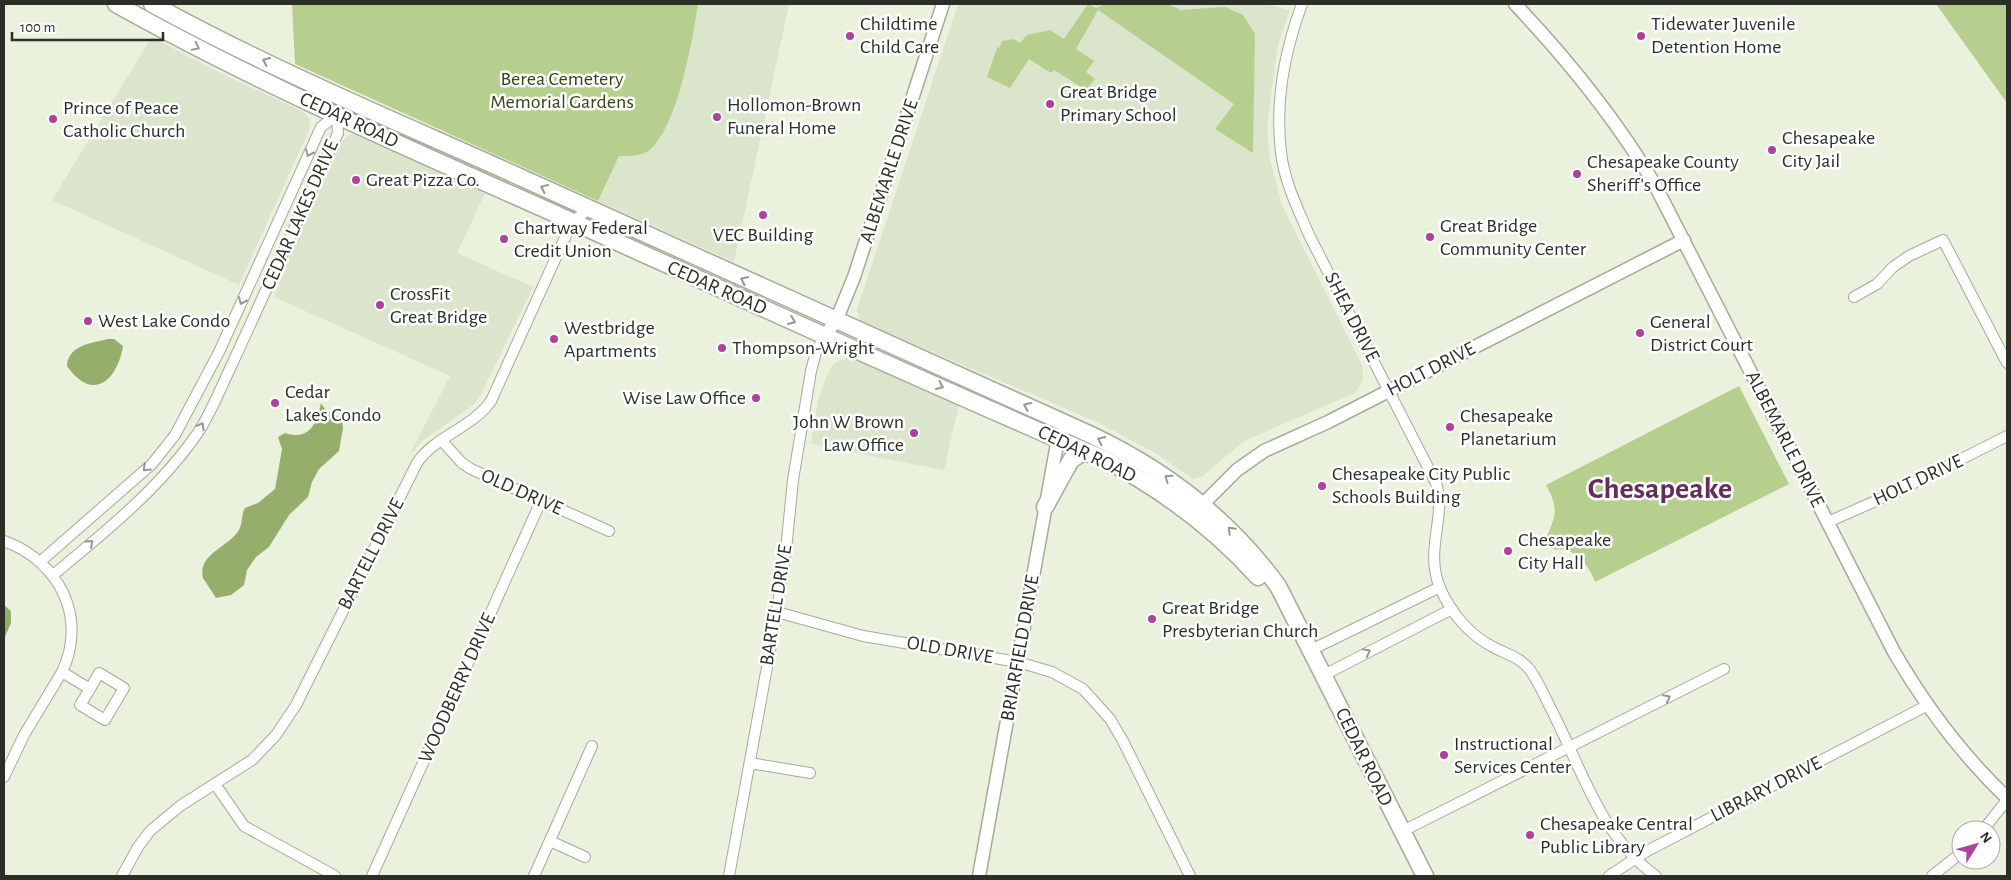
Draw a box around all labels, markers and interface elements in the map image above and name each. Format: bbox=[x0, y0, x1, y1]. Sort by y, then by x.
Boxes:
scale bar bbox=[12, 10, 164, 42]
place label: Childtime Child Care bbox=[860, 14, 939, 57]
place label: Tidewater Juvenile Detention Home bbox=[1651, 14, 1795, 57]
text: 100 m bbox=[20, 20, 55, 35]
marker: Childtime Child Care bbox=[844, 30, 856, 42]
marker: Tidewater Juvenile Detention Home bbox=[1635, 30, 1647, 42]
one-way arrow bbox=[191, 41, 200, 51]
one-way arrow bbox=[262, 57, 271, 68]
park label: Berea Cemetery Memorial Gardens bbox=[490, 69, 634, 112]
place label: Great Bridge Primary School bbox=[1060, 82, 1177, 125]
street label: CEDAR ROAD bbox=[297, 88, 402, 152]
place label: Hollomon-Brown Funeral Home bbox=[727, 95, 861, 138]
street label: ALBEMARLE DRIVE bbox=[856, 96, 922, 245]
place label: Prince of Peace Catholic Church bbox=[63, 98, 185, 141]
marker: Great Bridge Primary School bbox=[1044, 98, 1056, 110]
marker: Hollomon-Brown Funeral Home bbox=[711, 111, 723, 123]
marker: Prince of Peace Catholic Church bbox=[47, 113, 59, 125]
place label: Chesapeake City Jail bbox=[1782, 128, 1875, 171]
street label: CEDAR LAKES DRIVE bbox=[258, 137, 342, 293]
marker: Chesapeake City Jail bbox=[1766, 144, 1778, 156]
one-way arrow bbox=[304, 148, 315, 157]
place label: Chesapeake County Sheriff's Office bbox=[1587, 152, 1739, 195]
marker: Chesapeake County Sheriff's Office bbox=[1571, 168, 1583, 180]
place label: Great Pizza Co. bbox=[366, 170, 480, 190]
marker: Great Pizza Co. bbox=[350, 174, 362, 186]
one-way arrow bbox=[540, 184, 549, 195]
marker: VEC Building bbox=[757, 209, 769, 221]
place label: Great Bridge Community Center bbox=[1440, 216, 1587, 259]
place label: Chartway Federal Credit Union bbox=[514, 218, 648, 261]
place label: VEC Building bbox=[713, 225, 813, 245]
marker: Great Bridge Community Center bbox=[1424, 231, 1436, 243]
marker: Chartway Federal Credit Union bbox=[498, 233, 510, 245]
street label: CEDAR ROAD bbox=[664, 257, 770, 319]
street label: SHEA DRIVE bbox=[1321, 269, 1383, 365]
one-way arrow bbox=[740, 275, 749, 286]
place label: CrossFit Great Bridge bbox=[390, 284, 487, 327]
one-way arrow bbox=[238, 296, 248, 305]
marker: CrossFit Great Bridge bbox=[374, 299, 386, 311]
place label: West Lake Condo bbox=[98, 311, 230, 331]
place label: General District Court bbox=[1650, 312, 1753, 355]
one-way arrow bbox=[787, 314, 796, 325]
marker: West Lake Condo bbox=[82, 315, 94, 327]
place label: Westbridge Apartments bbox=[564, 318, 657, 361]
marker: General District Court bbox=[1634, 327, 1646, 339]
marker: Westbridge Apartments bbox=[548, 333, 560, 345]
place label: Thompson-Wright bbox=[732, 338, 875, 358]
street label: HOLT DRIVE bbox=[1383, 338, 1479, 400]
marker: Thompson-Wright bbox=[716, 342, 728, 354]
street label: ALBEMARLE DRIVE bbox=[1742, 368, 1828, 511]
one-way arrow bbox=[935, 380, 944, 391]
place label: Cedar Lakes Condo bbox=[285, 382, 381, 425]
place label: Wise Law Office bbox=[623, 388, 746, 408]
marker: Wise Law Office bbox=[750, 392, 762, 404]
marker: Cedar Lakes Condo bbox=[269, 397, 281, 409]
one-way arrow bbox=[1023, 402, 1032, 413]
place label: Chesapeake Planetarium bbox=[1460, 406, 1557, 449]
place label: John W Brown Law Office bbox=[793, 412, 904, 455]
marker: Chesapeake Planetarium bbox=[1444, 421, 1456, 433]
street label: CEDAR ROAD bbox=[1035, 422, 1139, 486]
one-way arrow bbox=[195, 423, 205, 432]
marker: John W Brown Law Office bbox=[908, 427, 920, 439]
one-way arrow bbox=[1097, 436, 1106, 446]
street label: HOLT DRIVE bbox=[1870, 450, 1966, 509]
one-way arrow bbox=[143, 462, 152, 471]
place label: Chesapeake City Public Schools Building bbox=[1332, 464, 1510, 507]
street label: OLD DRIVE bbox=[478, 465, 566, 519]
district label: Chesapeake bbox=[1588, 474, 1732, 504]
one-way arrow bbox=[1164, 475, 1173, 484]
marker: Chesapeake City Public Schools Building bbox=[1316, 480, 1328, 492]
street label: BARTELL DRIVE bbox=[334, 495, 408, 613]
one-way arrow bbox=[1227, 527, 1236, 536]
place label: Chesapeake City Hall bbox=[1518, 530, 1611, 573]
one-way arrow bbox=[84, 540, 93, 549]
street label: BARTELL DRIVE bbox=[757, 543, 795, 667]
marker: Chesapeake City Hall bbox=[1502, 545, 1514, 557]
street label: BRIARFIELD DRIVE bbox=[997, 573, 1043, 723]
place label: Great Bridge Presbyterian Church bbox=[1162, 598, 1318, 641]
street label: WOODBERRY DRIVE bbox=[415, 610, 499, 766]
marker: Great Bridge Presbyterian Church bbox=[1146, 613, 1158, 625]
street label: OLD DRIVE bbox=[905, 633, 995, 667]
one-way arrow bbox=[1362, 648, 1371, 658]
one-way arrow bbox=[1662, 694, 1671, 704]
street label: CEDAR ROAD bbox=[1332, 705, 1396, 809]
place label: Instructional Services Center bbox=[1454, 734, 1572, 777]
marker: Instructional Services Center bbox=[1438, 749, 1450, 761]
street label: LIBRARY DRIVE bbox=[1707, 752, 1825, 825]
place label: Chesapeake Central Public Library bbox=[1540, 814, 1693, 857]
north arrow bbox=[1951, 820, 2001, 870]
marker: Chesapeake Central Public Library bbox=[1524, 829, 1536, 841]
text: N bbox=[1977, 830, 1994, 846]

